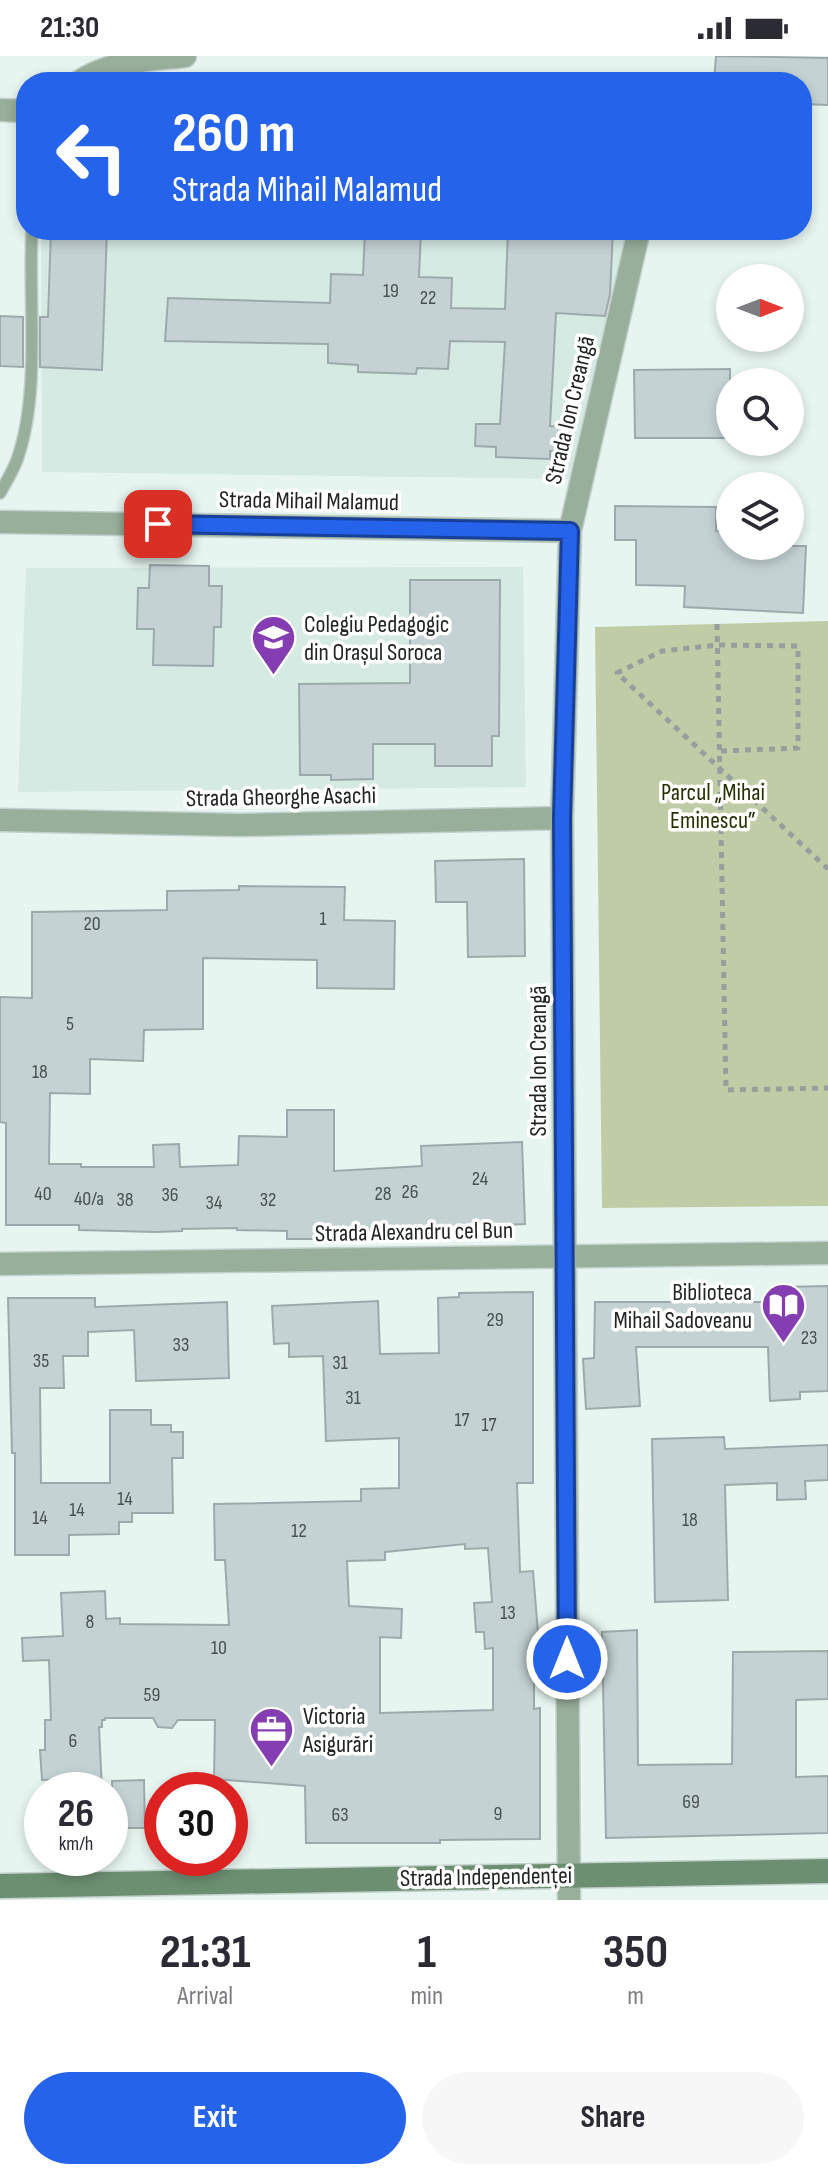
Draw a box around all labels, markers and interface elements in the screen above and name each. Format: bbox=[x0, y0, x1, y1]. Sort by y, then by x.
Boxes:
text: 21:30 bbox=[40, 10, 99, 46]
text: 260 m bbox=[172, 101, 295, 168]
icon: left bbox=[40, 104, 144, 208]
text: Strada Mihail Malamud bbox=[172, 169, 442, 212]
north arrow bbox=[716, 264, 804, 352]
map controls bbox=[716, 264, 804, 560]
house number: 19 bbox=[383, 279, 399, 303]
house number: 22 bbox=[420, 286, 436, 310]
street label: Strada Ion Creangă bbox=[539, 333, 601, 487]
button: search bbox=[716, 368, 804, 456]
button: layers bbox=[716, 472, 804, 560]
street label: Strada Mihail Malamud bbox=[219, 485, 399, 517]
pin bbox=[124, 490, 192, 558]
icon: arrive bbox=[136, 502, 180, 546]
place label: Colegiu Pedagogic din Orașul Soroca bbox=[304, 610, 449, 667]
school or university icon: Colegiu Pedagogic din Orașul Soroca bbox=[249, 614, 297, 677]
park label: Parcul „Mihai Eminescu” bbox=[661, 778, 765, 835]
street label: Strada Gheorghe Asachi bbox=[186, 781, 376, 813]
house number: 1 bbox=[320, 907, 327, 931]
house number: 20 bbox=[83, 912, 101, 936]
street label: Strada Ion Creangă bbox=[524, 985, 553, 1137]
house number: 5 bbox=[66, 1012, 74, 1036]
house number: 18 bbox=[32, 1060, 48, 1084]
house number: 24 bbox=[472, 1167, 488, 1191]
house number: 26 bbox=[402, 1180, 419, 1204]
house number: 40 bbox=[34, 1182, 52, 1206]
house number: 28 bbox=[375, 1182, 392, 1206]
house number: 36 bbox=[161, 1183, 179, 1207]
house number: 40/a bbox=[74, 1187, 104, 1211]
house number: 38 bbox=[116, 1188, 134, 1212]
house number: 32 bbox=[260, 1188, 276, 1212]
house number: 34 bbox=[206, 1191, 222, 1215]
street label: Strada Alexandru cel Bun bbox=[315, 1216, 513, 1248]
place label: Biblioteca Mihail Sadoveanu bbox=[613, 1278, 752, 1335]
library icon: Biblioteca Mihail Sadoveanu bbox=[759, 1282, 807, 1345]
house number: 29 bbox=[486, 1308, 504, 1332]
house number: 23 bbox=[801, 1326, 817, 1350]
house number: 33 bbox=[173, 1333, 189, 1357]
house number: 35 bbox=[33, 1349, 49, 1373]
house number: 31 bbox=[332, 1351, 348, 1375]
house number: 31 bbox=[345, 1386, 361, 1410]
house number: 17 bbox=[455, 1408, 469, 1432]
house number: 17 bbox=[482, 1413, 496, 1437]
house number: 14 bbox=[117, 1487, 133, 1511]
house number: 14 bbox=[69, 1498, 85, 1522]
house number: 14 bbox=[32, 1506, 48, 1530]
house number: 18 bbox=[682, 1508, 698, 1532]
house number: 12 bbox=[291, 1519, 307, 1543]
house number: 13 bbox=[500, 1601, 516, 1625]
house number: 8 bbox=[86, 1610, 94, 1634]
position arrow bbox=[525, 1617, 609, 1701]
house number: 10 bbox=[211, 1636, 227, 1660]
house number: 59 bbox=[144, 1683, 160, 1707]
place label: Victoria Asigurări bbox=[302, 1702, 373, 1759]
office icon: Victoria Asigurări bbox=[248, 1706, 296, 1769]
house number: 6 bbox=[69, 1729, 77, 1753]
speed limit sign: 30 bbox=[144, 1772, 248, 1876]
text: 26 bbox=[58, 1790, 94, 1838]
house number: 69 bbox=[682, 1790, 700, 1814]
house number: 9 bbox=[494, 1802, 502, 1826]
house number: 63 bbox=[331, 1803, 349, 1827]
text: km/h bbox=[59, 1832, 93, 1856]
street label: Strada Independenței bbox=[400, 1861, 572, 1893]
text: 21:31 bbox=[160, 1924, 251, 1981]
text: 1 bbox=[417, 1924, 436, 1981]
text: 350 bbox=[603, 1924, 668, 1981]
text: Arrival bbox=[177, 1981, 233, 2012]
text: min bbox=[410, 1981, 443, 2012]
text: m bbox=[627, 1981, 644, 2012]
button: Exit bbox=[24, 2072, 406, 2164]
button: Share bbox=[422, 2072, 804, 2164]

